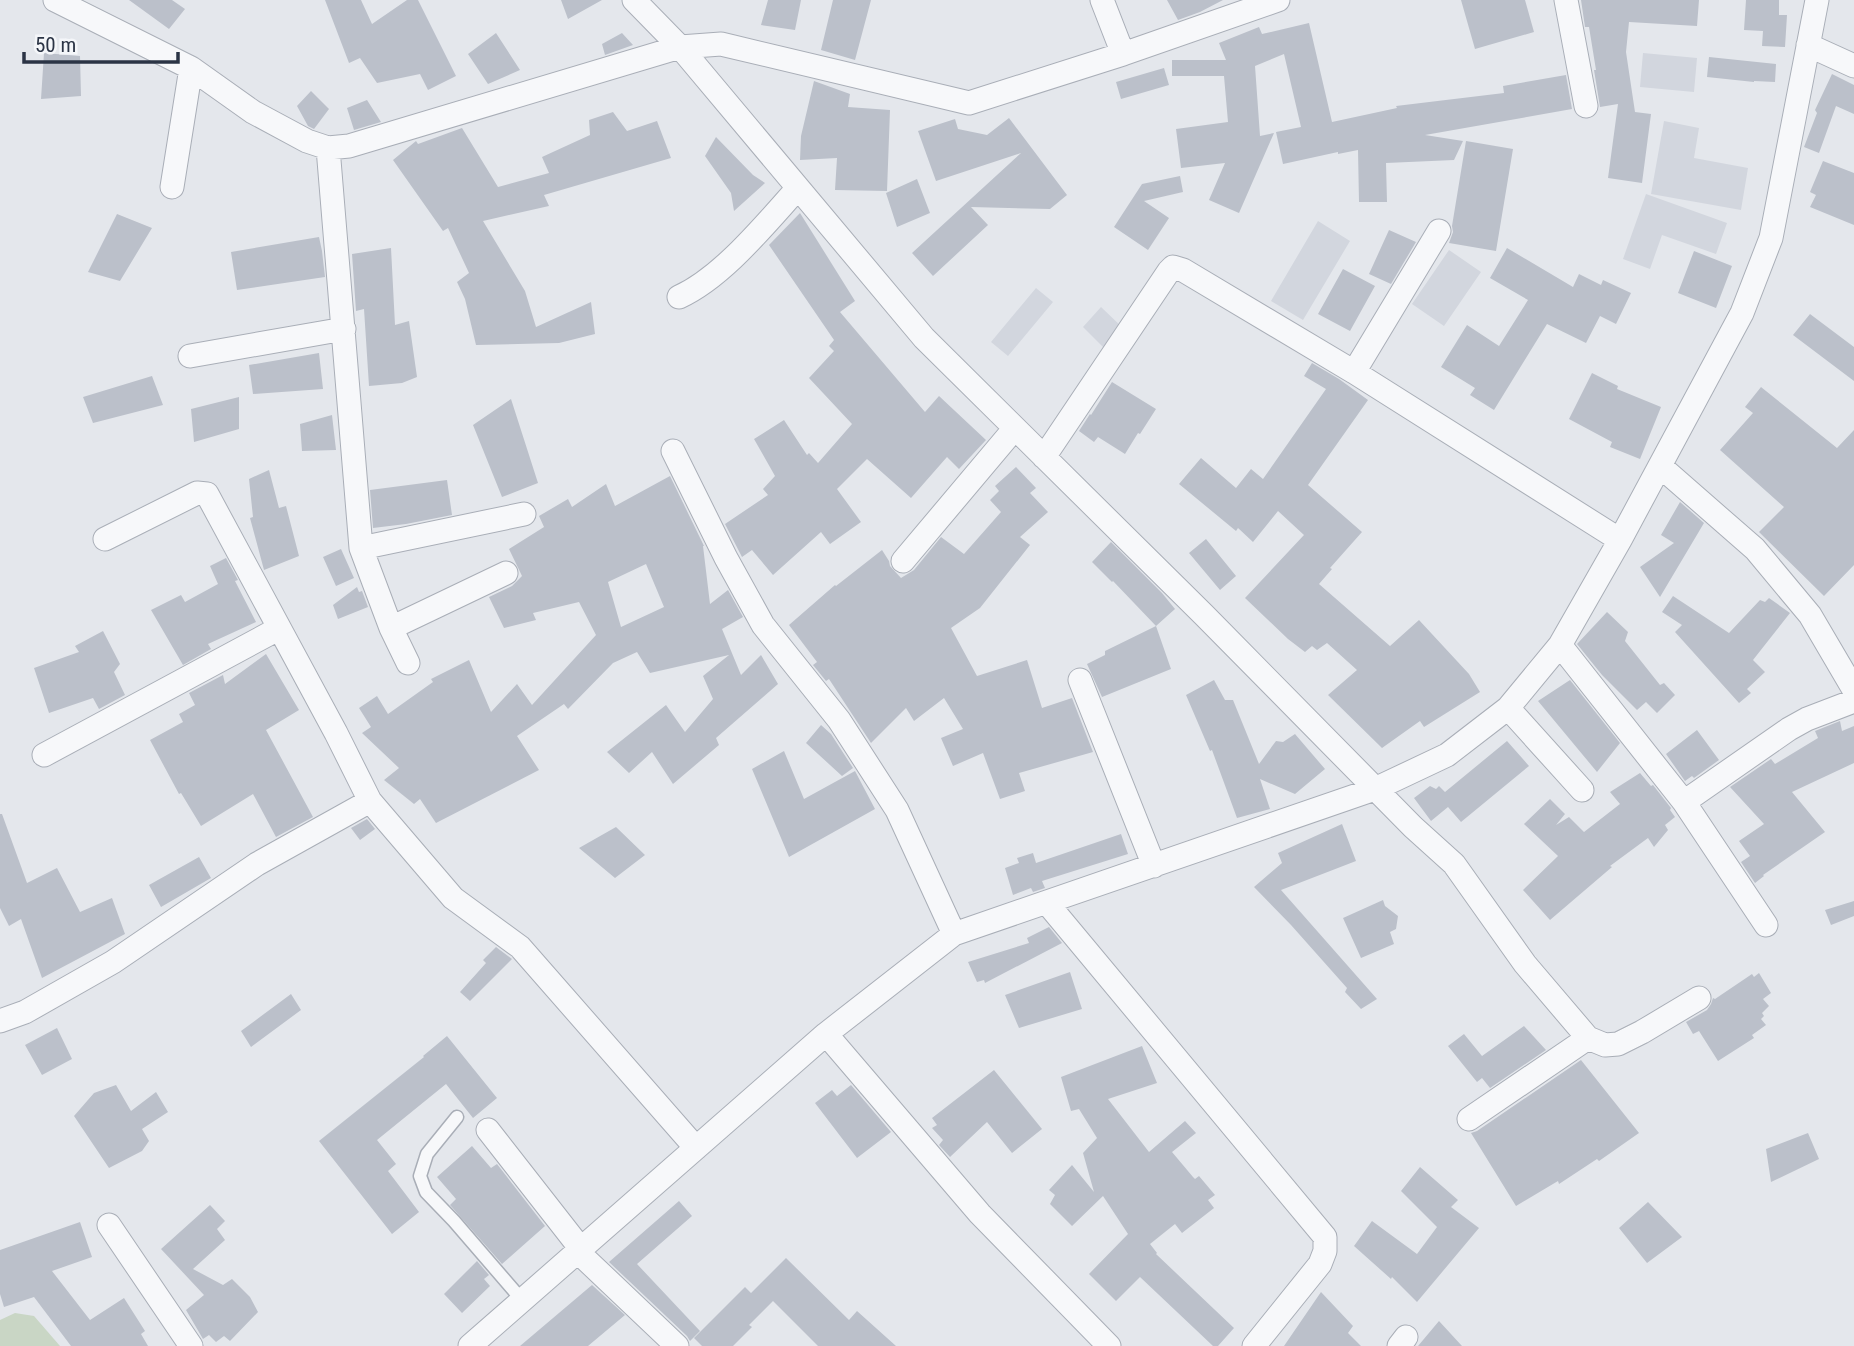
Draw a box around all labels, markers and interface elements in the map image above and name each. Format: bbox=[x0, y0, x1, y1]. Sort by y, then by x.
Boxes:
scale bar bbox=[24, 21, 178, 65]
text: 50 m bbox=[35, 33, 76, 57]

